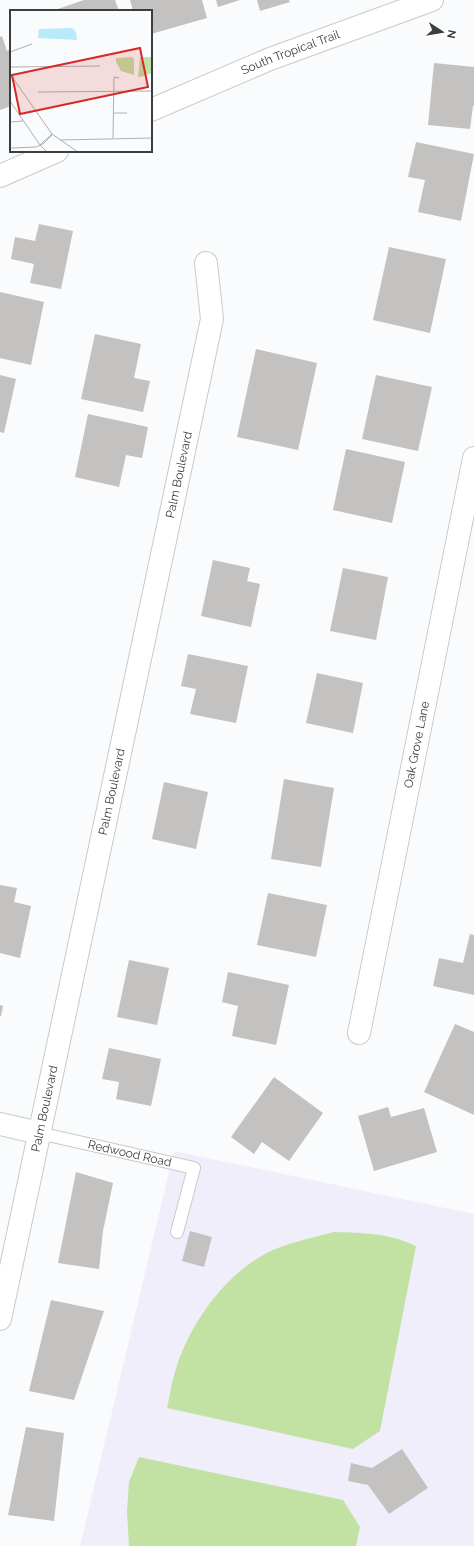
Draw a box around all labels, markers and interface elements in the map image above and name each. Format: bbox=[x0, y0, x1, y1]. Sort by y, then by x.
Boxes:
inset map bbox=[10, 10, 152, 152]
north arrow bbox=[422, 12, 462, 52]
street label: South Tropical Trail bbox=[239, 27, 342, 78]
text: N bbox=[444, 29, 459, 39]
street label: Palm Boulevard bbox=[163, 430, 195, 519]
street label: Oak Grove Lane bbox=[401, 700, 432, 789]
street label: Palm Boulevard bbox=[96, 747, 128, 836]
street label: Palm Boulevard bbox=[29, 1064, 61, 1153]
street label: Redwood Road bbox=[87, 1137, 173, 1170]

